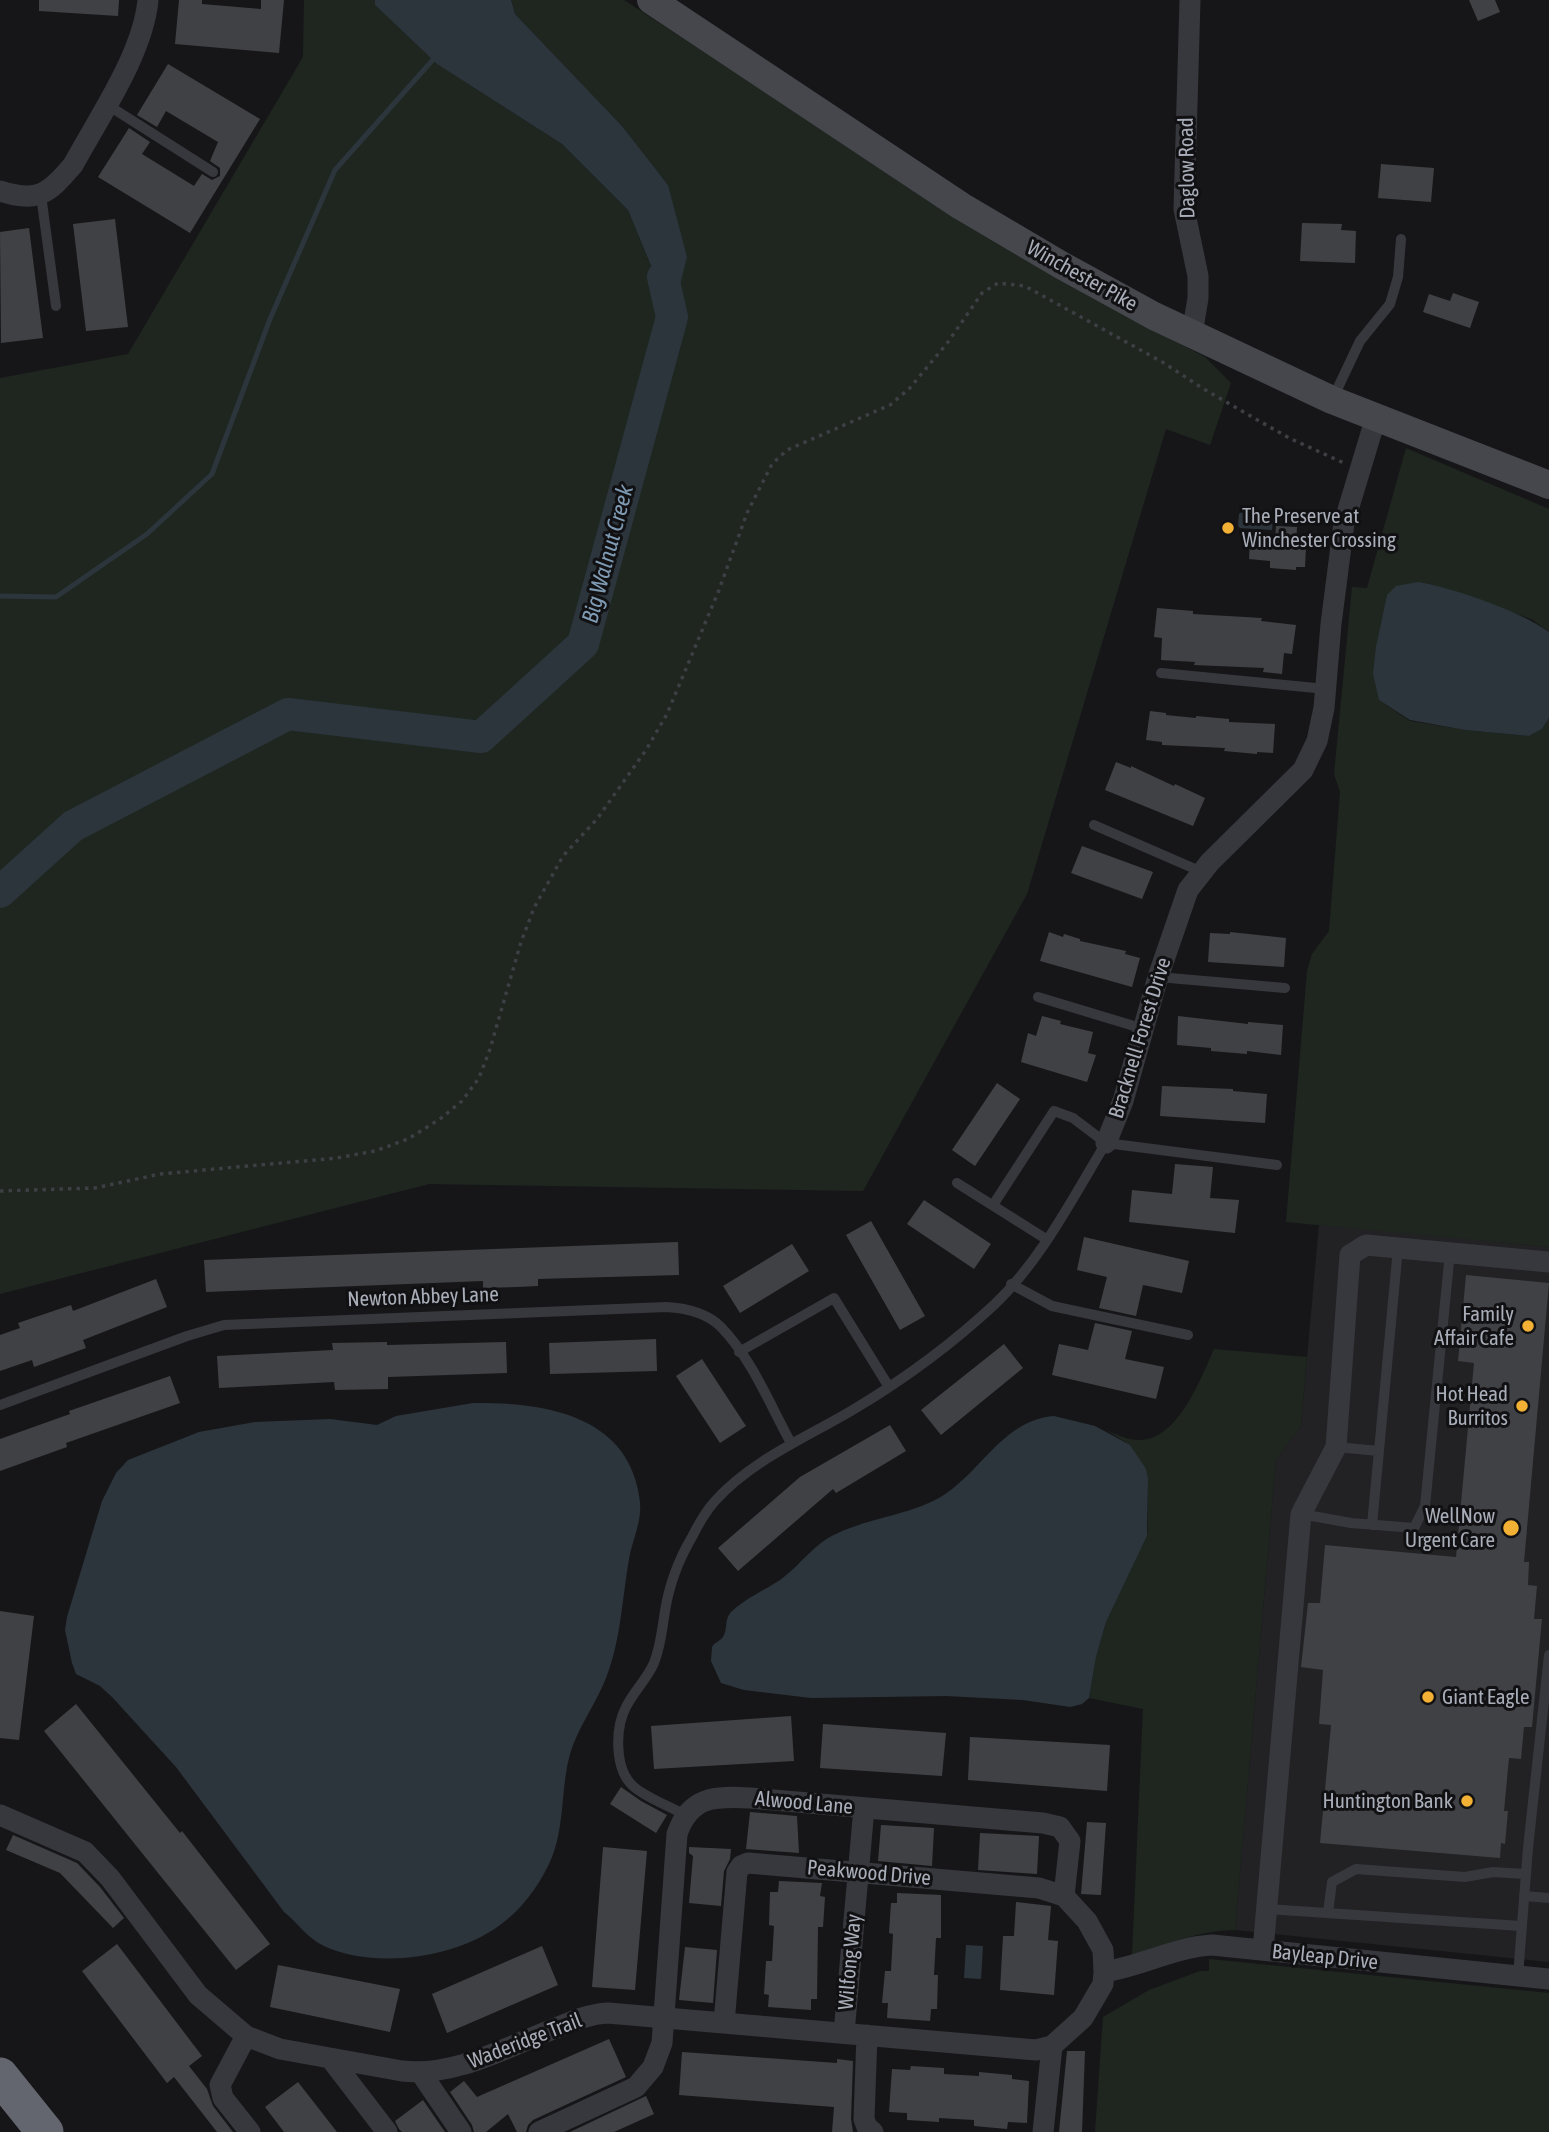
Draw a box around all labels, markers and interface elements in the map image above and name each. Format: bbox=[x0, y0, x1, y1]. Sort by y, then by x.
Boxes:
street label: Daglow Road bbox=[1174, 117, 1200, 219]
street label: Winchester Pike bbox=[1022, 235, 1142, 317]
water label: Big Walnut Creek bbox=[576, 482, 640, 626]
place label: The Preserve at Winchester Crossing bbox=[1242, 503, 1396, 553]
marker: The Preserve at Winchester Crossing bbox=[1220, 520, 1236, 536]
street label: Bracknell Forest Drive bbox=[1104, 954, 1176, 1122]
street label: Newton Abbey Lane bbox=[347, 1282, 499, 1312]
place label: Family Affair Cafe bbox=[1434, 1301, 1514, 1351]
marker: Family Affair Cafe bbox=[1520, 1318, 1536, 1334]
place label: Hot Head Burritos bbox=[1436, 1381, 1508, 1431]
marker: Hot Head Burritos bbox=[1514, 1398, 1530, 1414]
place label: WellNow Urgent Care bbox=[1405, 1503, 1495, 1553]
marker: WellNow Urgent Care bbox=[1501, 1518, 1521, 1538]
place label: Giant Eagle bbox=[1442, 1684, 1529, 1710]
marker: Giant Eagle bbox=[1420, 1689, 1436, 1705]
street label: Alwood Lane bbox=[754, 1786, 854, 1820]
place label: Huntington Bank bbox=[1322, 1788, 1453, 1814]
marker: Huntington Bank bbox=[1459, 1793, 1475, 1809]
street label: Peakwood Drive bbox=[806, 1855, 932, 1891]
street label: Wilfong Way bbox=[833, 1913, 867, 2011]
street label: Bayleap Drive bbox=[1271, 1939, 1379, 1975]
street label: Waderidge Trail bbox=[465, 2008, 585, 2074]

